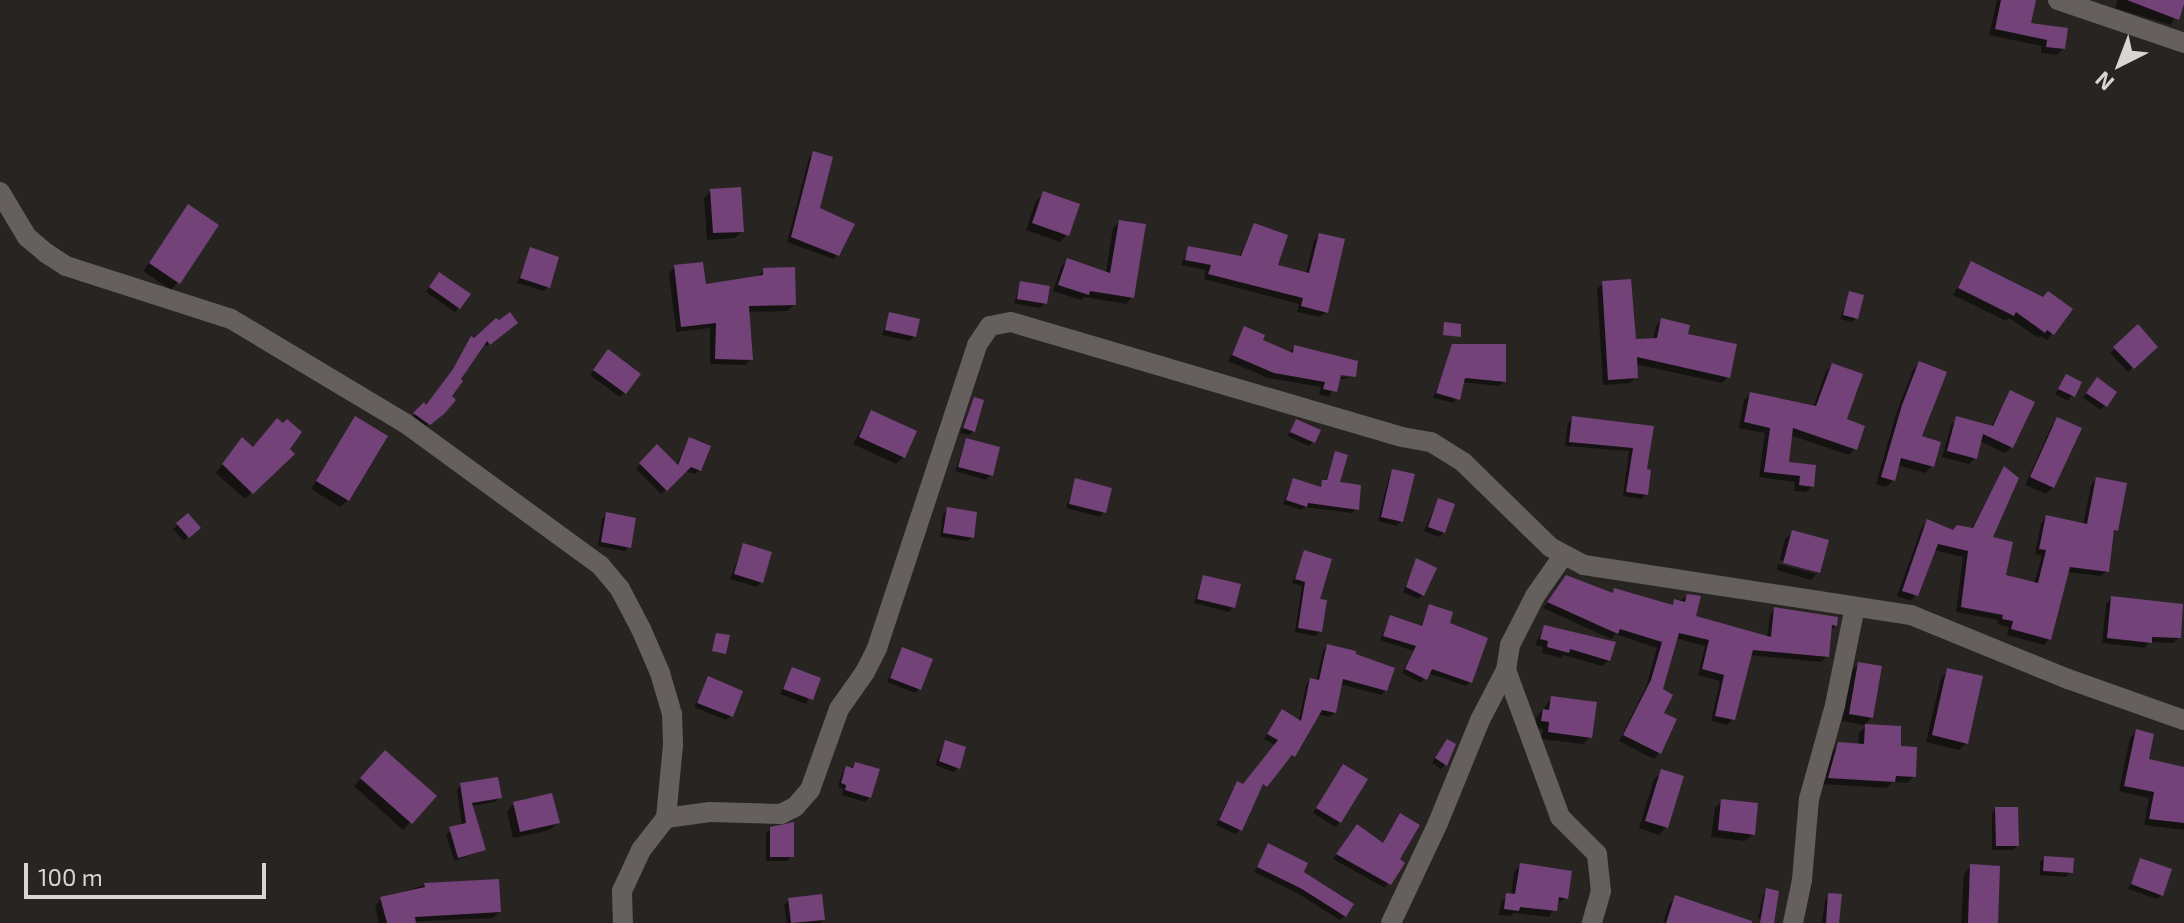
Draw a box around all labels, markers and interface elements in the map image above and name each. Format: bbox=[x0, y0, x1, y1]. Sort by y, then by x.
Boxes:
north arrow bbox=[2080, 24, 2160, 104]
text: N bbox=[2089, 67, 2119, 97]
scale bar bbox=[28, 847, 270, 897]
text: 100 m bbox=[38, 862, 103, 891]

